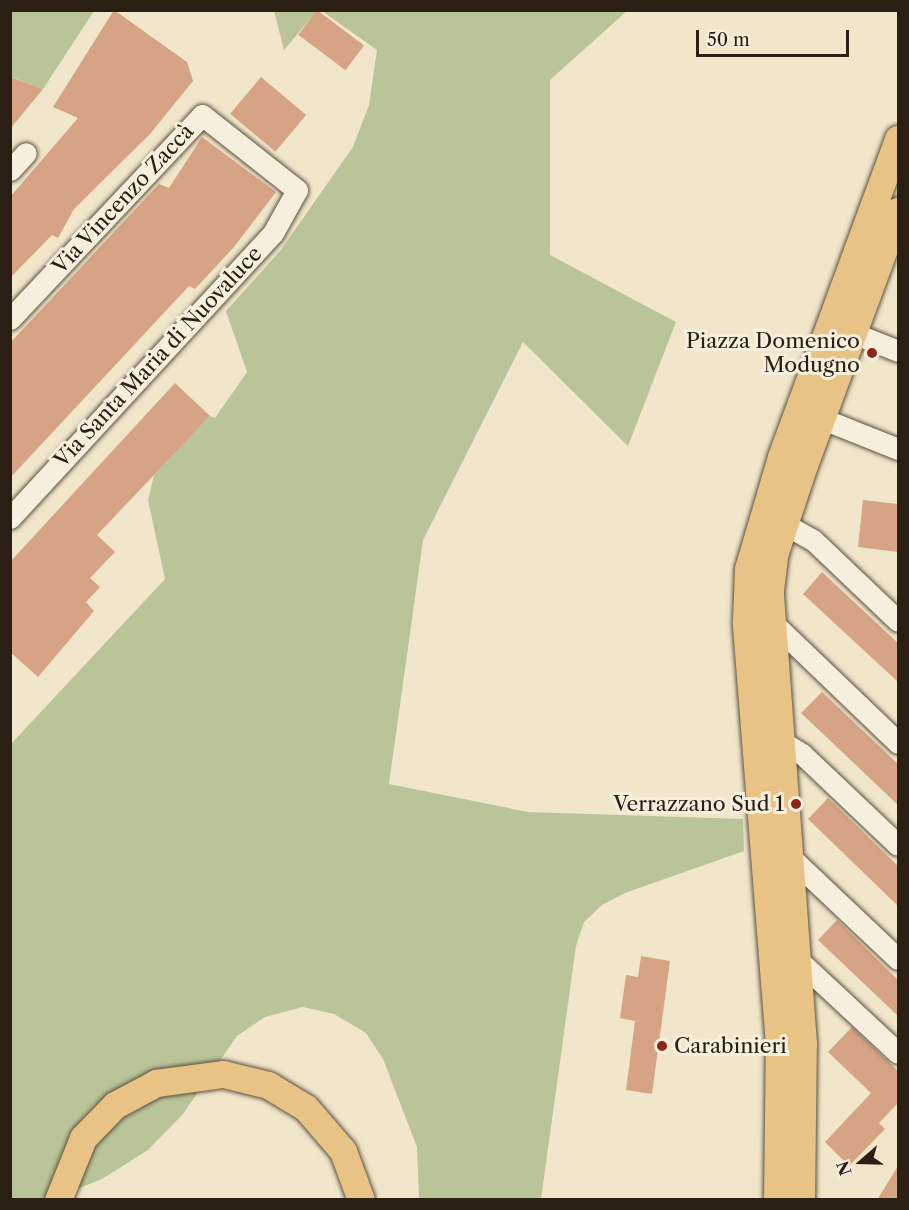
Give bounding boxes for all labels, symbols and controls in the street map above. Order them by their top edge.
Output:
scale bar [699,18,852,56]
text: 50 m [707,29,750,51]
street label: Via Vincenzo Zaccà [47,119,199,279]
street label: Via Santa Maria di Nuovaluce [49,241,267,473]
place label: Piazza Domenico Modugno [686,328,860,378]
marker: Piazza Domenico Modugno [865,346,879,360]
place label: Verrazzano Sud 1 [613,791,784,817]
marker: Verrazzano Sud 1 [789,797,803,811]
place label: Carabinieri [674,1033,787,1059]
marker: Carabinieri [655,1039,669,1053]
north arrow [831,1132,891,1192]
text: N [832,1158,856,1178]

